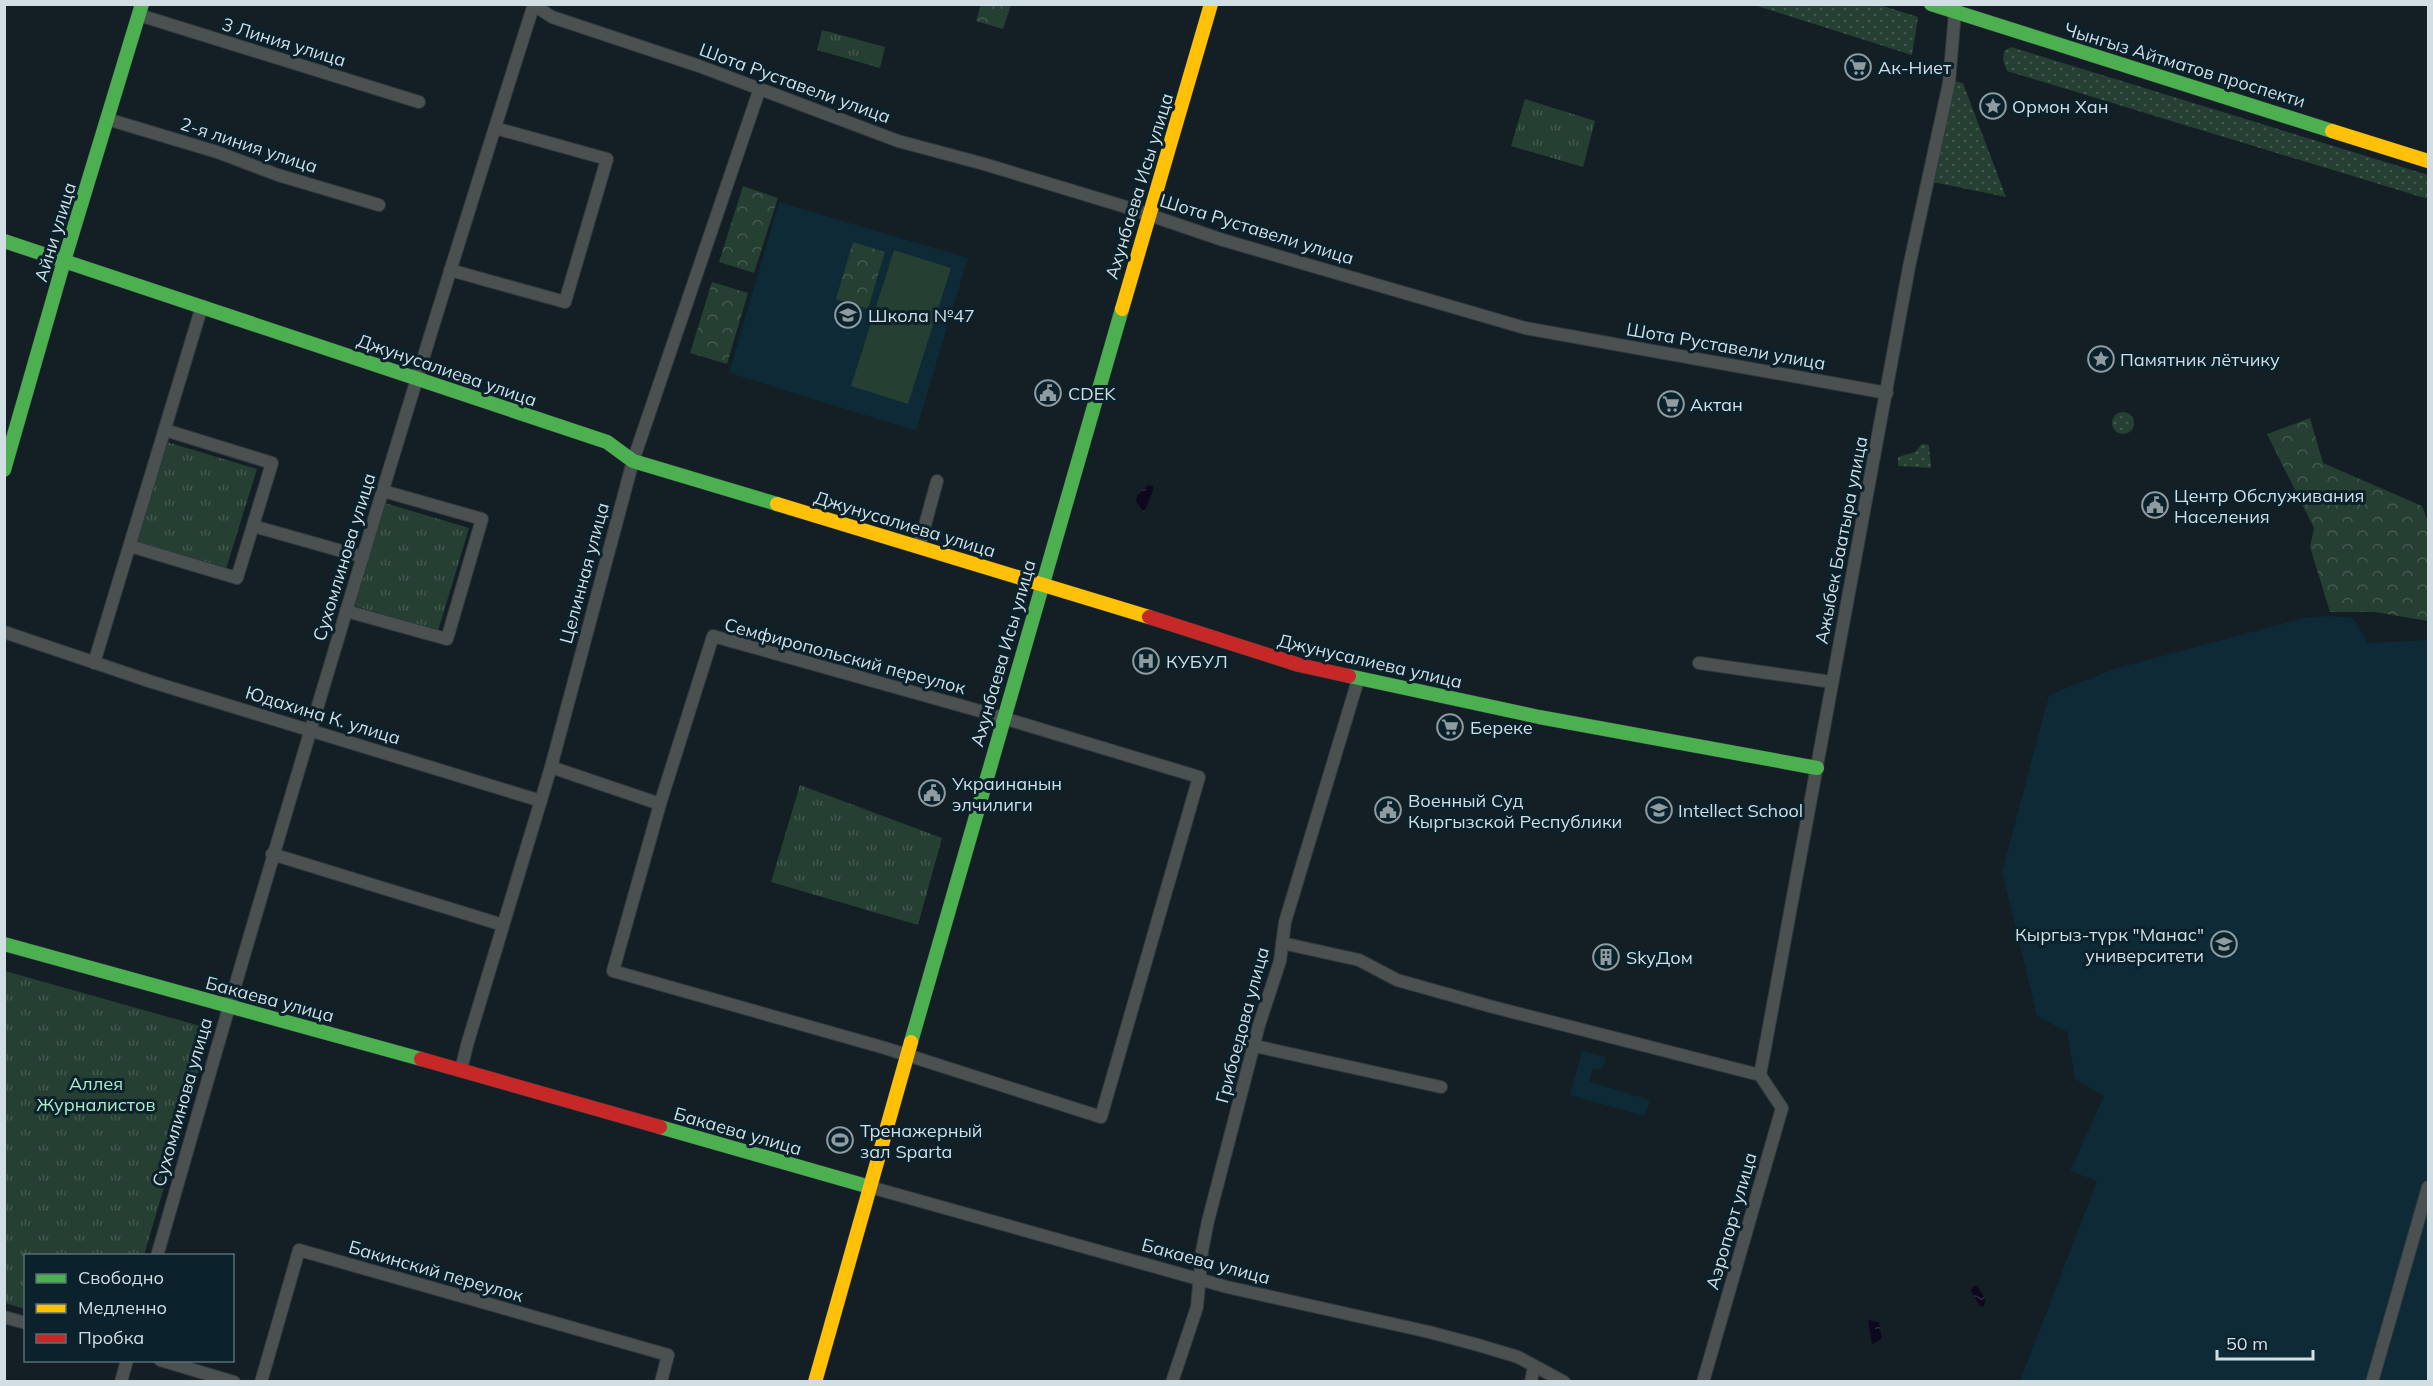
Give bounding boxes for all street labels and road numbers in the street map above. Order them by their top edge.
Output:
street label: 3 Линия улица [219,12,349,72]
street label: Чынгыз Айтматов проспекти [2062,17,2308,113]
street label: Шота Руставели улица [696,38,894,128]
street label: Ахунбаева Исы улица [1100,90,1178,282]
street label: 2-я линия улица [178,112,320,178]
street label: Айни улица [29,180,81,284]
street label: Шота Руставели улица [1157,188,1357,270]
street label: Шота Руставели улица [1625,317,1827,375]
street label: Джунусалиева улица [354,328,540,412]
street label: Ажыбек Баатыра улица [1810,434,1872,646]
street label: Сухомлинова улица [307,470,381,644]
street label: Джунусалиева улица [811,485,999,563]
street label: Целинная улица [554,500,614,646]
street label: Ахунбаева Исы улица [965,557,1041,749]
street label: Семфиропольский переулок [722,613,968,699]
street label: Джунусалиева улица [1276,629,1464,693]
street label: Юдахина К. улица [243,681,403,749]
street label: Грибоедова улица [1210,944,1274,1106]
street label: Бакаева улица [203,971,337,1027]
street label: Сухомлинова улица [147,1015,217,1189]
street label: Бакаева улица [671,1102,805,1160]
street label: Аэропорт улица [1700,1150,1762,1292]
street label: Бакаева улица [1139,1233,1273,1289]
street label: Бакинский переулок [346,1235,526,1307]

